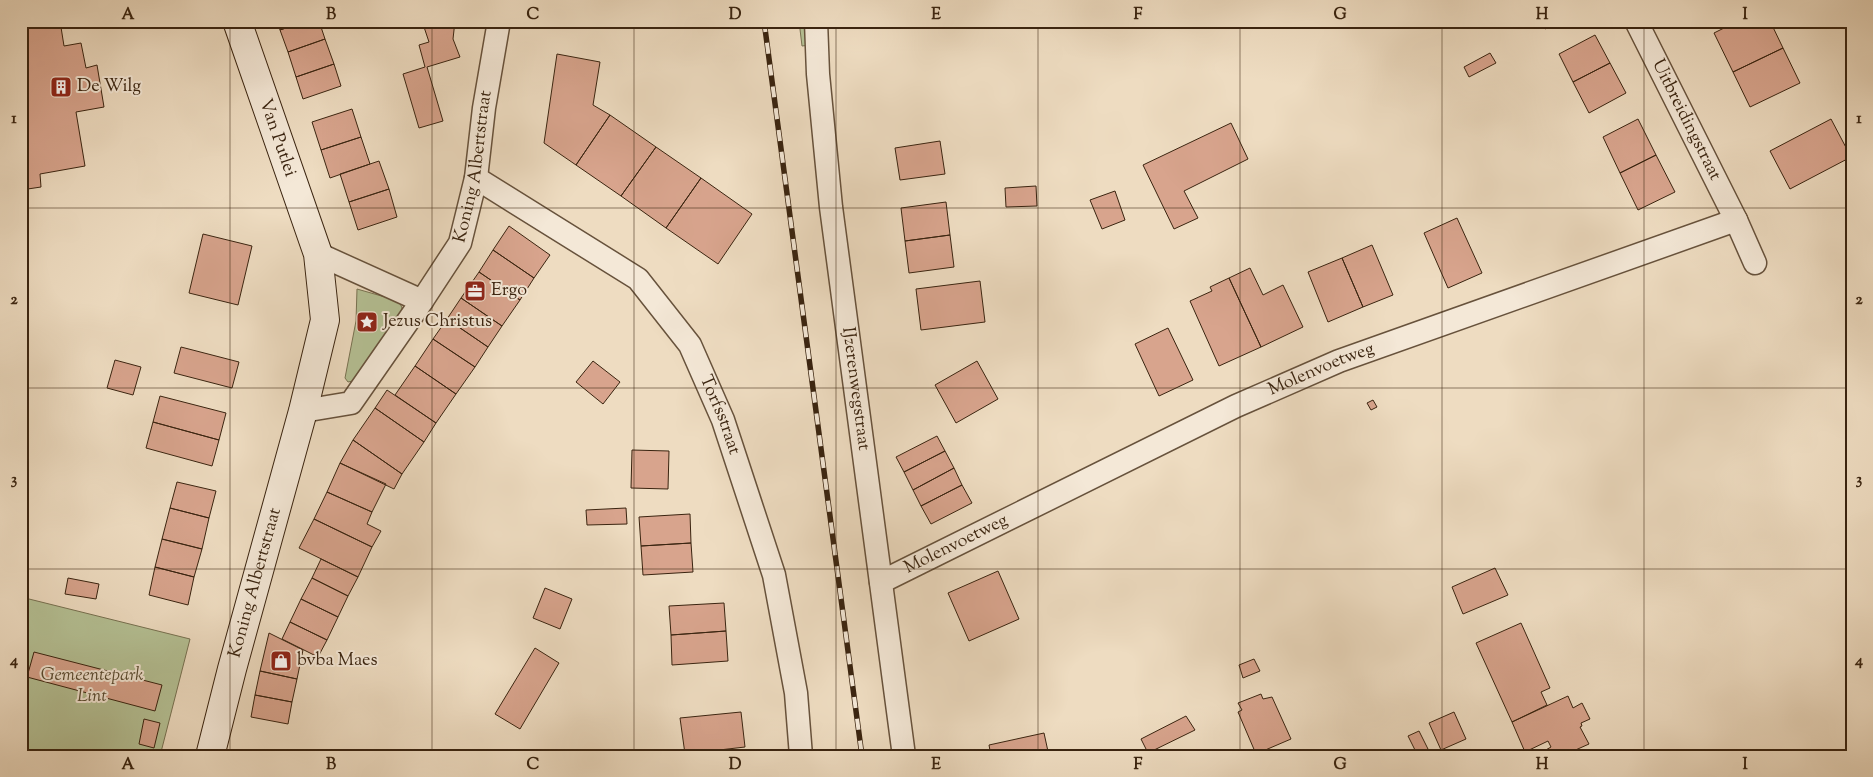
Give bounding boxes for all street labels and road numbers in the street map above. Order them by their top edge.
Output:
street label: Uitbreidingstraat [1644,55,1727,185]
street label: Koning Albertstraat [447,88,500,246]
street label: Van Putlei [252,95,302,181]
street label: IJzerenwegstraat [834,325,876,452]
street label: Molenvoetweg [1264,336,1378,403]
street label: Torfsstraat [692,371,747,458]
street label: Koning Albertstraat [223,505,289,661]
street label: Molenvoetweg [900,508,1013,581]

